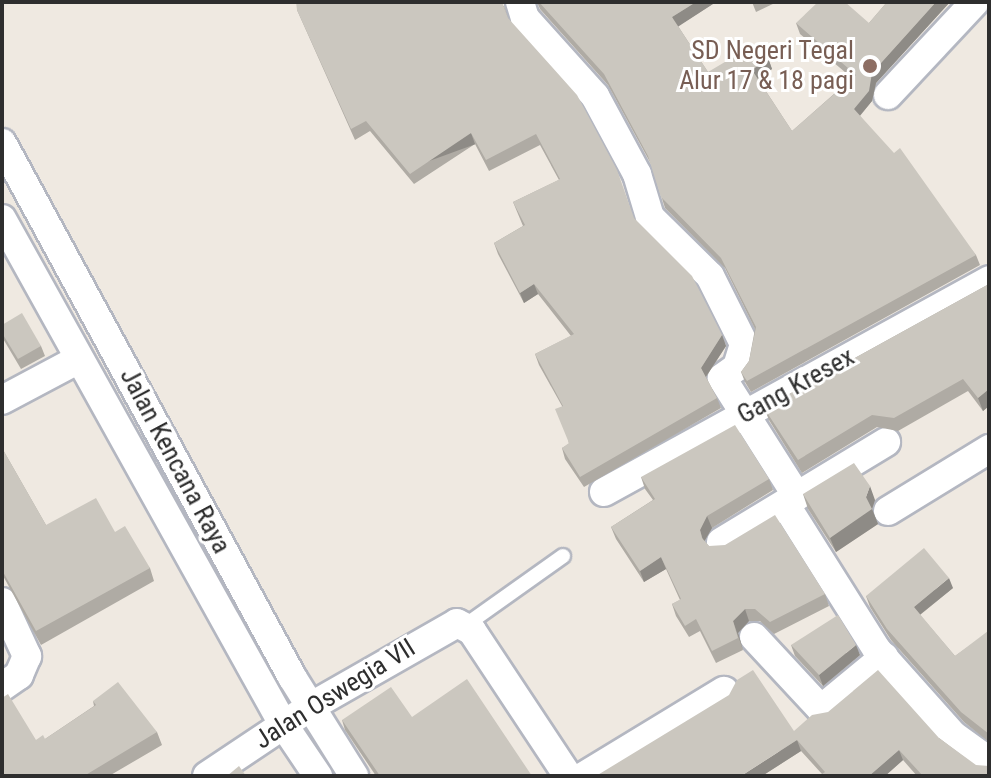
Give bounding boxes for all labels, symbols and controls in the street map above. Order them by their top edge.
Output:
place label: SD Negeri Tegal Alur 17 & 18 pagi [679,35,854,96]
marker: SD Negeri Tegal Alur 17 & 18 pagi [861,57,879,75]
street label: Gang Kresex [732,341,860,431]
street label: Jalan Kencana Raya [113,363,237,559]
street label: Jalan Oswegia VII [249,632,421,756]

